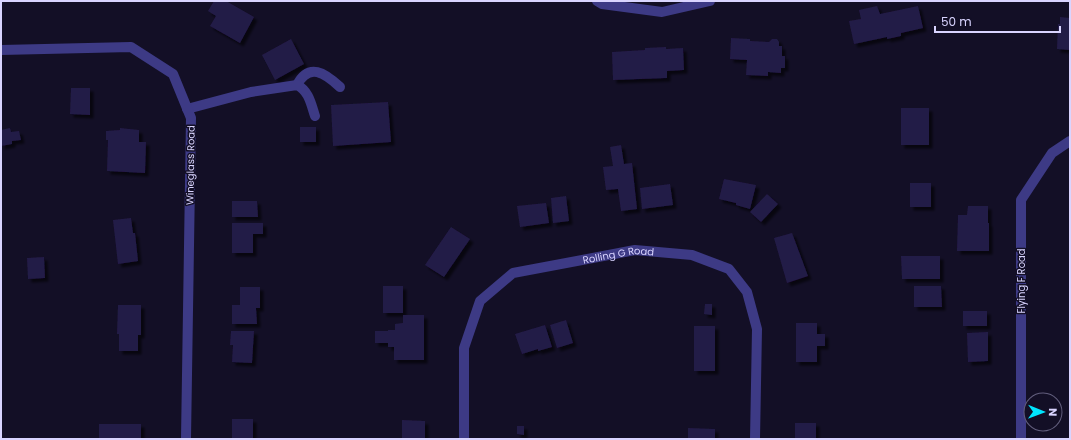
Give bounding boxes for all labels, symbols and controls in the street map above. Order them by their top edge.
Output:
scale bar [935,8,1060,34]
text: 50 m [941,13,972,30]
street label: Wineglass Road [182,125,199,205]
street label: Rolling G Road [581,243,655,268]
street label: Flying F Road [1014,248,1029,314]
north arrow [1023,392,1063,432]
text: N [1045,408,1061,416]

